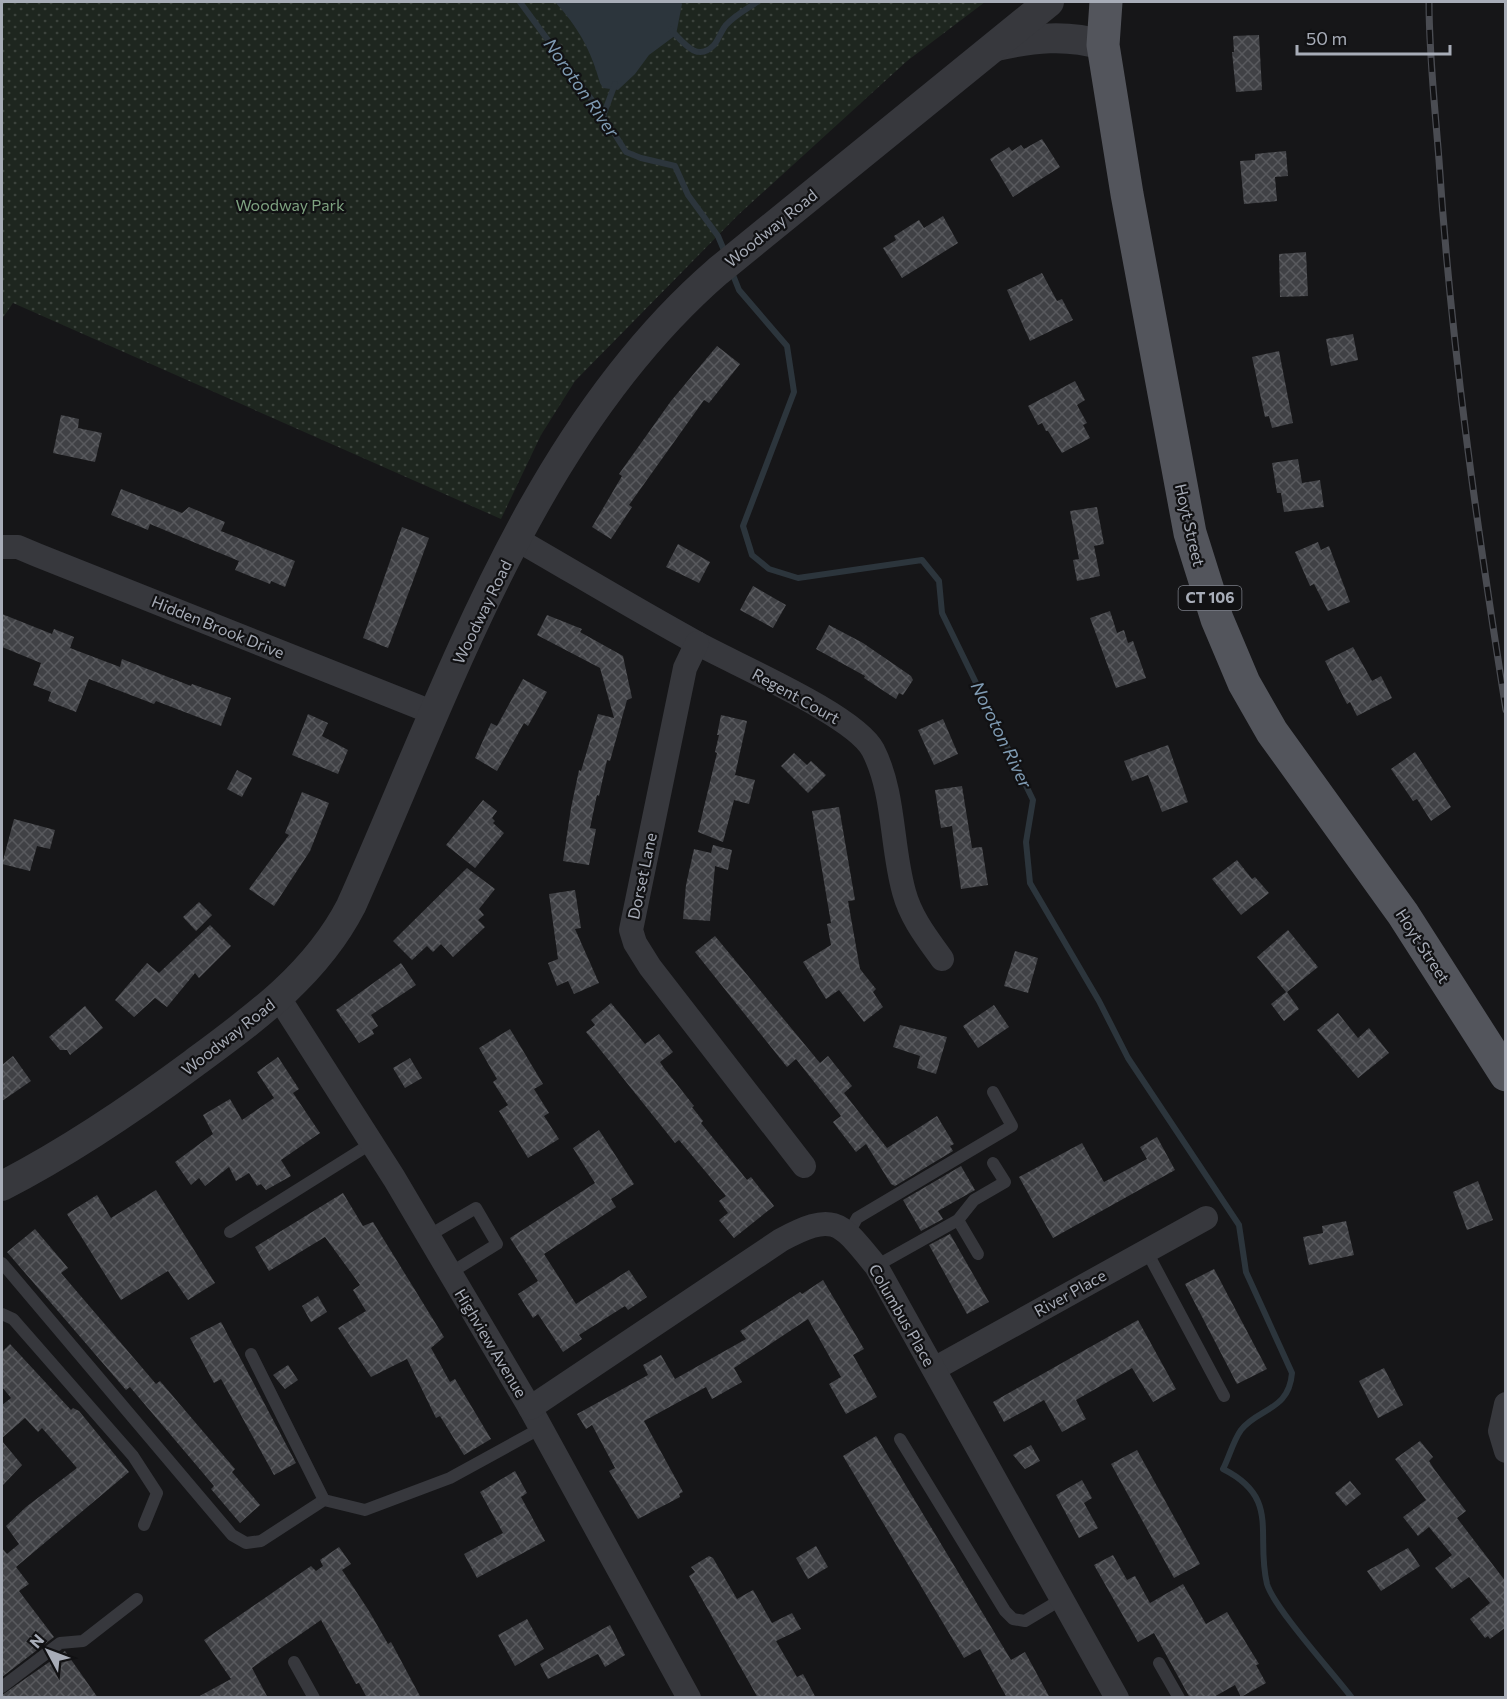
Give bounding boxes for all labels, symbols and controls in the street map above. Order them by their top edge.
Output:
scale bar [1297,18,1450,56]
text: 50 m [1306,27,1347,49]
water label: Noroton River [540,34,625,142]
street label: Woodway Road [721,185,821,271]
park label: Woodway Park [235,195,345,214]
street label: Hoyt Street [1172,482,1209,569]
street label: Woodway Road [448,557,515,667]
road number: CT 106 [1178,586,1242,610]
street label: Hidden Brook Drive [149,591,287,662]
street label: Regent Court [749,664,844,728]
water label: Noroton River [967,678,1038,792]
street label: Dorset Lane [623,831,660,921]
street label: Hoyt Street [1392,905,1455,987]
street label: Woodway Road [177,994,278,1079]
street label: Columbus Place [865,1260,939,1369]
street label: River Place [1030,1265,1109,1320]
street label: Highview Avenue [451,1285,531,1401]
north arrow [18,1621,78,1681]
text: N [25,1630,47,1652]

